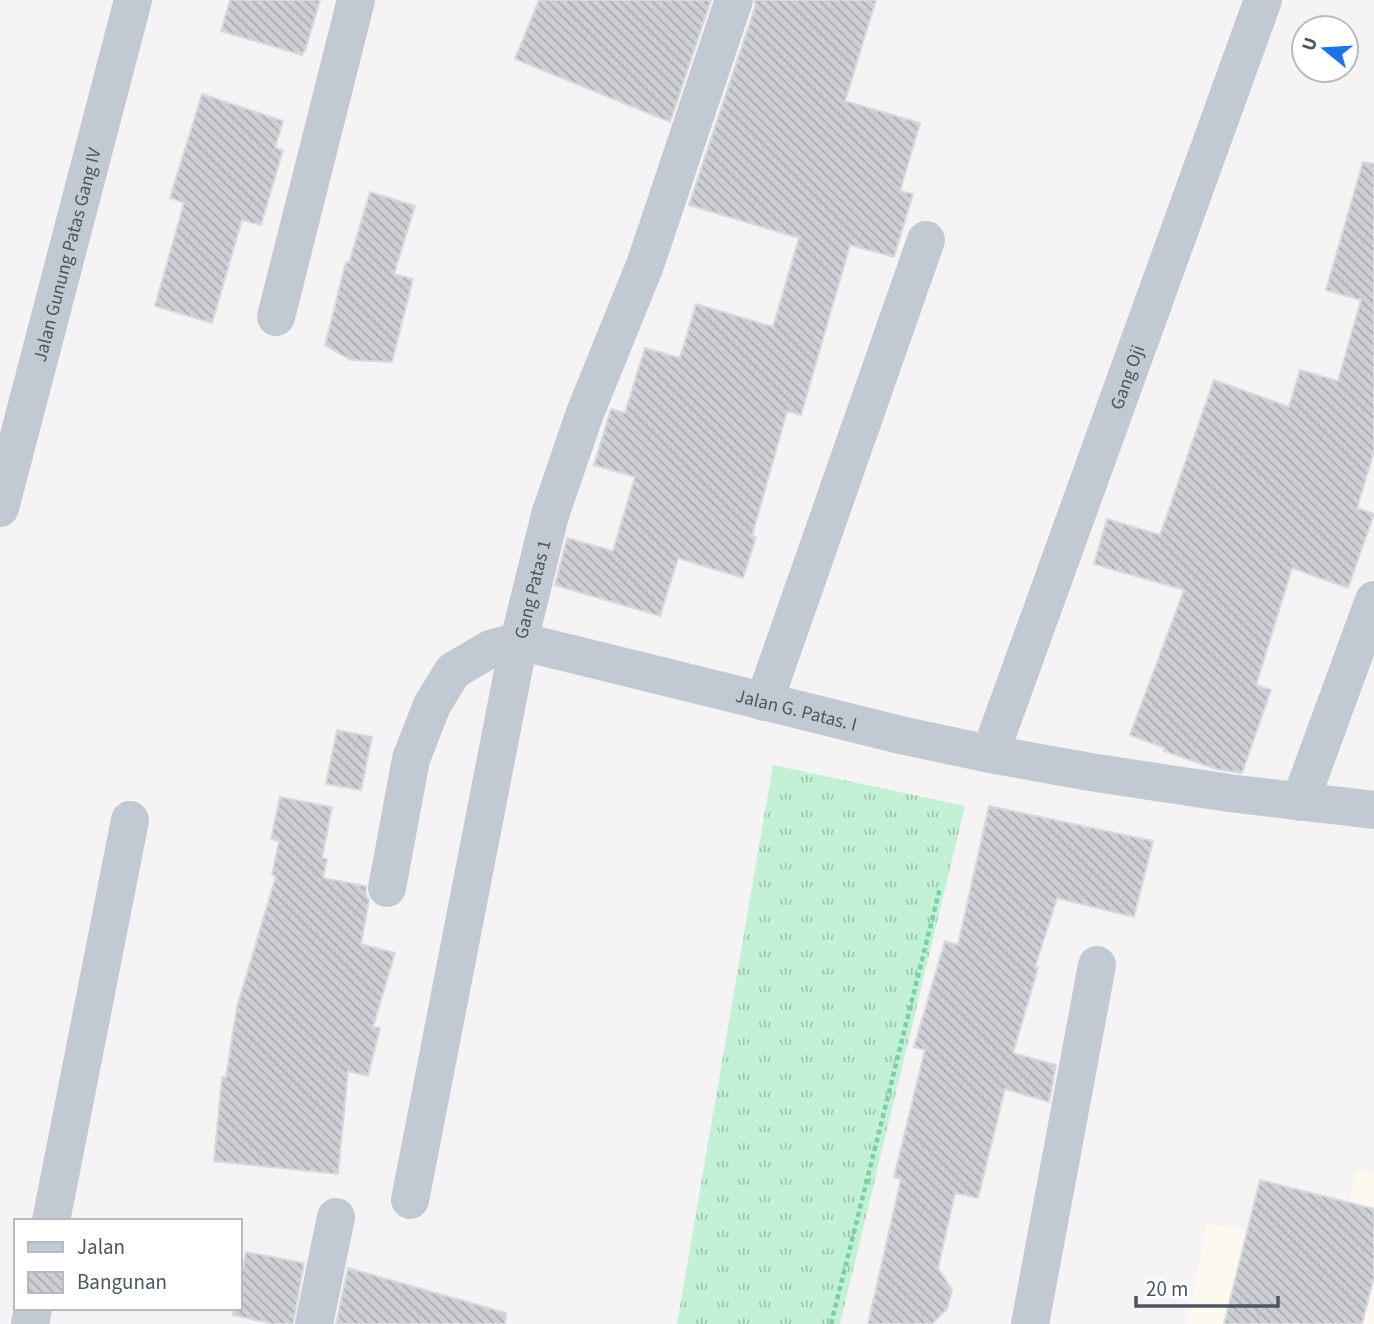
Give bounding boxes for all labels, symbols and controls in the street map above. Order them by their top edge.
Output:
north arrow [1290,14,1360,84]
text: U [1295,34,1325,54]
street label: Jalan Gunung Patas Gang IV [27,145,109,365]
street label: Gang Oji [1104,341,1152,414]
street label: Gang Patas 1 [508,537,558,642]
street label: Jalan G. Patas. I [733,683,860,739]
legend [14,1219,242,1310]
text: Jalan [77,1232,125,1262]
scale bar [1136,1264,1278,1308]
text: Bangunan [77,1267,167,1297]
text: 20 m [1146,1274,1188,1304]

